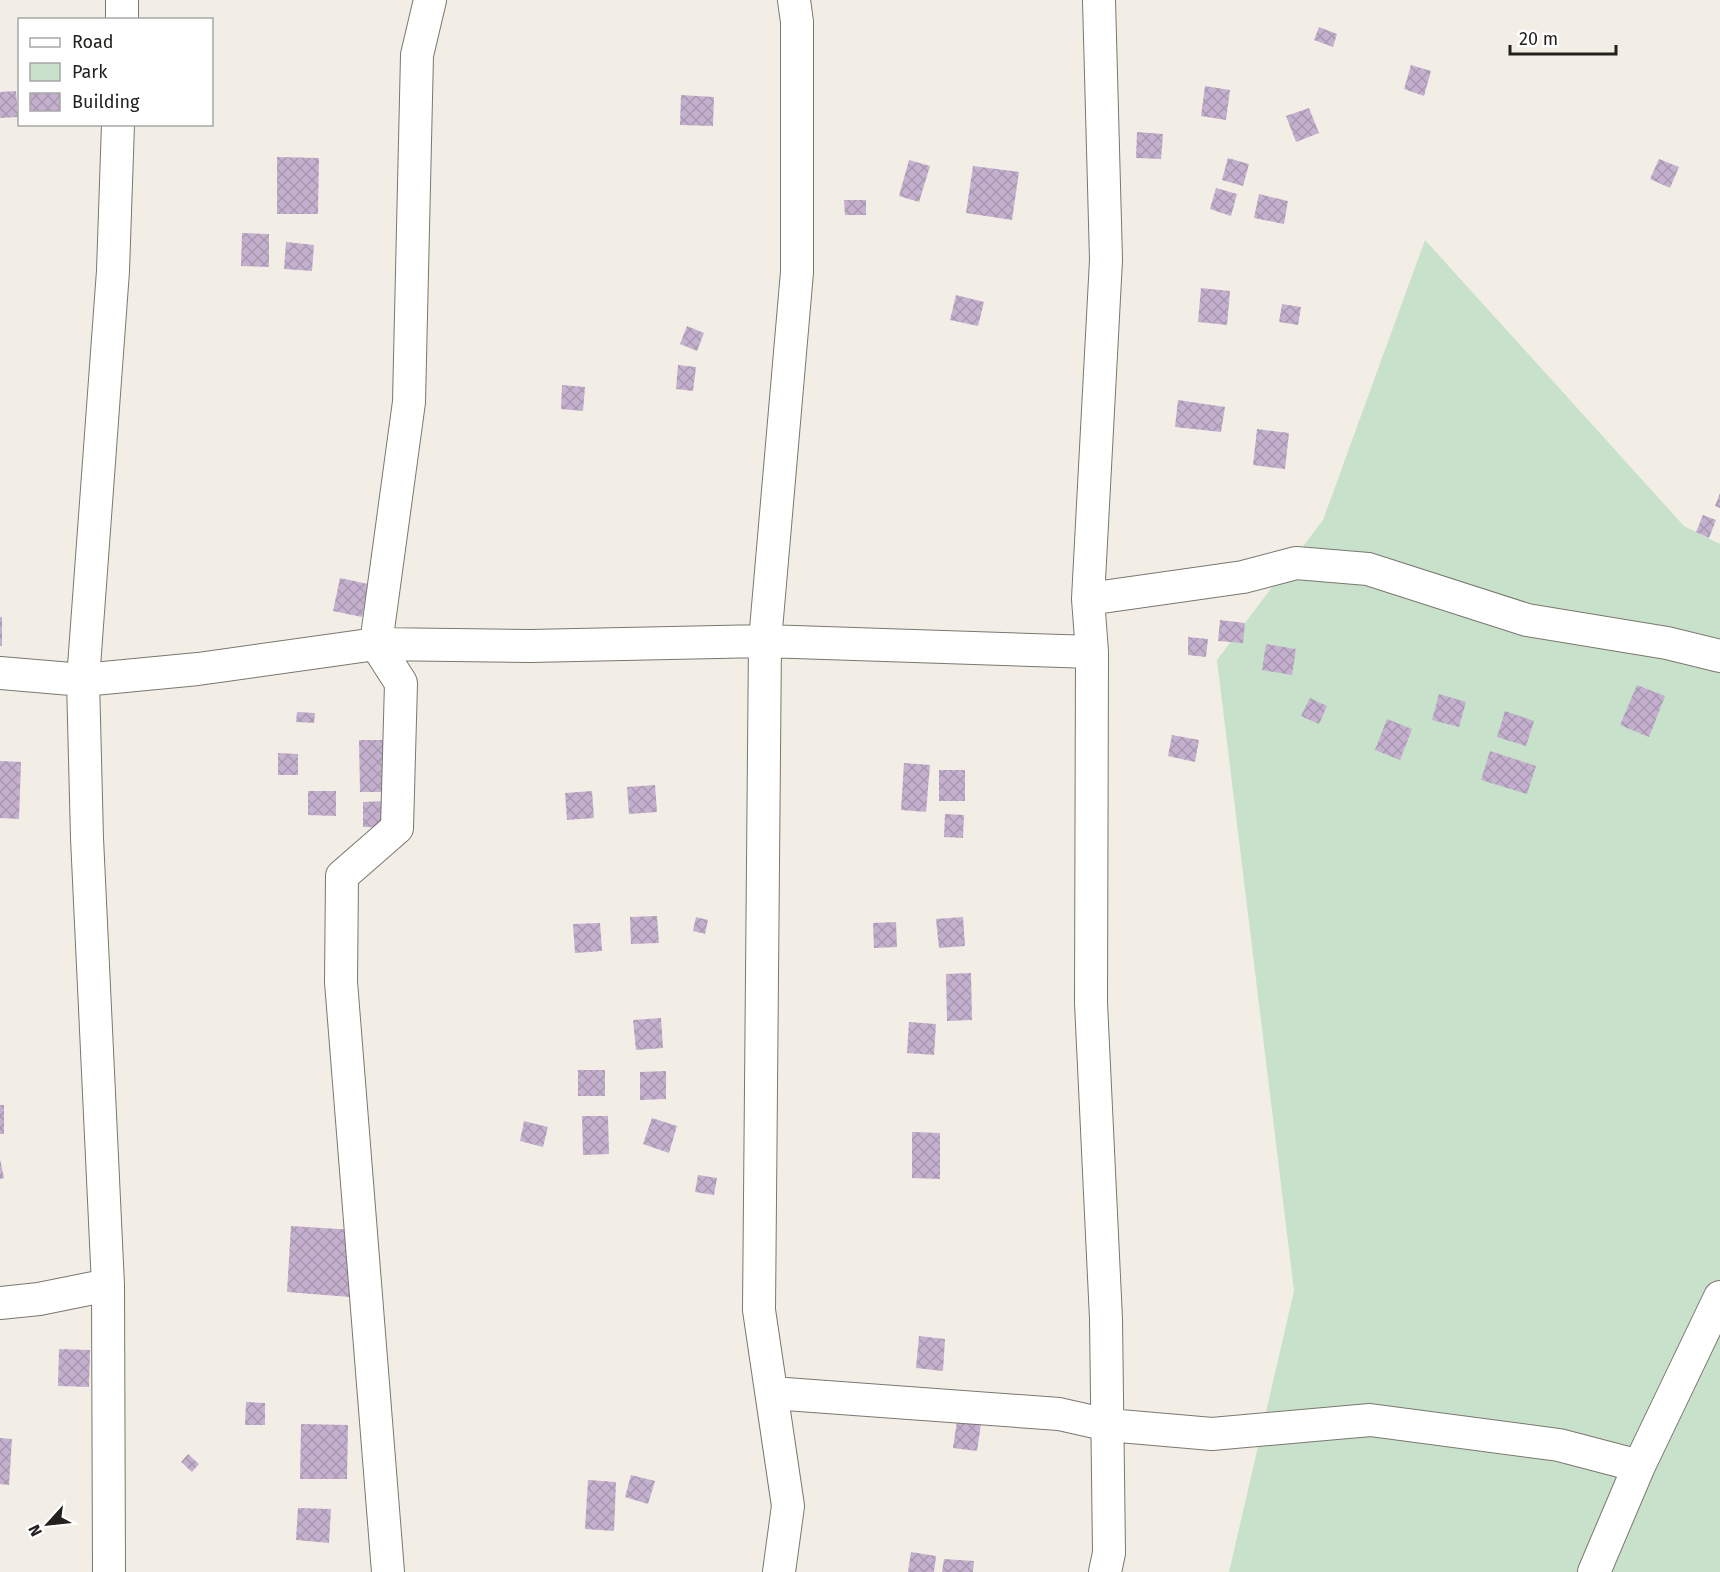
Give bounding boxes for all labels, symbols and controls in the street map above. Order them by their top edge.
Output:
legend [18,18,213,126]
scale bar [1510,18,1616,56]
text: 20 m [1519,28,1558,50]
text: Road [72,31,114,53]
text: Park [72,61,108,83]
text: Building [72,91,140,113]
north arrow [18,1494,78,1554]
text: N [24,1522,46,1540]

